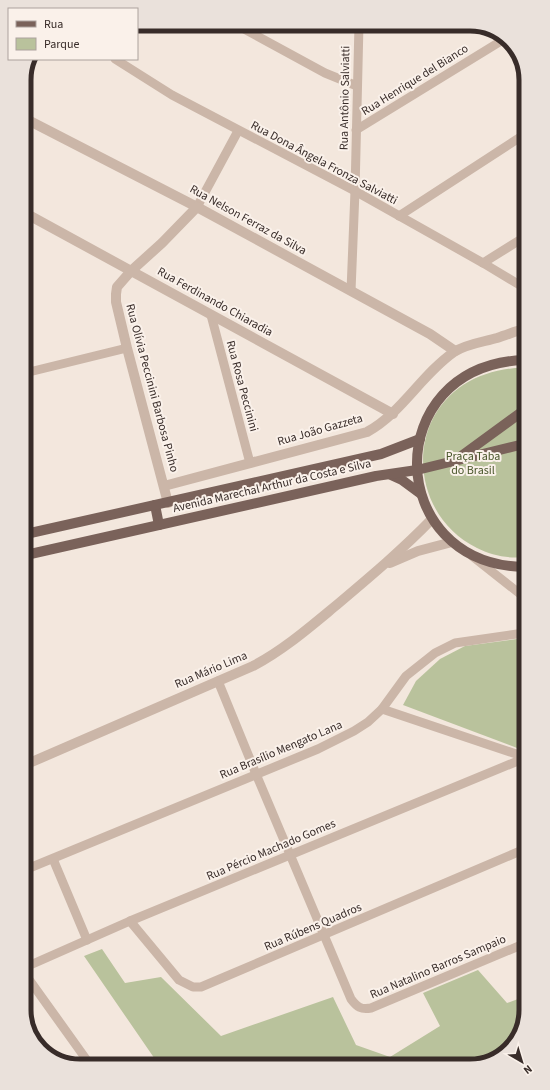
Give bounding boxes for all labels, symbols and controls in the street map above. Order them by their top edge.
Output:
legend [8,8,138,60]
text: Rua [44,16,63,33]
text: Parque [44,36,80,53]
street label: Rua Henrique del Bianco [358,40,472,120]
street label: Rua Antônio Salviatti [336,46,354,150]
street label: Rua Dona Ângela Fronza Salviatti [248,117,400,209]
street label: Rua Nelson Ferraz da Silva [186,181,310,259]
street label: Rua Ferdinando Chiaradia [154,263,276,341]
street label: Rua Olívia Peccinini Barbosa Pinho [121,302,183,474]
street label: Rua Rosa Peccinini [222,339,262,433]
street label: Rua João Gazzeta [275,410,365,450]
park label: Praça Taba do Brasil [446,448,500,479]
street label: Avenida Marechal Arthur da Costa e Silva [171,455,373,517]
street label: Rua Mário Lima [172,647,250,693]
street label: Rua Brasílio Mengato Lana [217,716,345,784]
street label: Rua Pércio Machado Gomes [204,815,338,885]
street label: Rua Rúbens Quadros [262,899,364,955]
street label: Rua Natalino Barros Sampaio [367,931,509,1003]
north arrow [502,1042,542,1082]
text: N [520,1061,535,1078]

